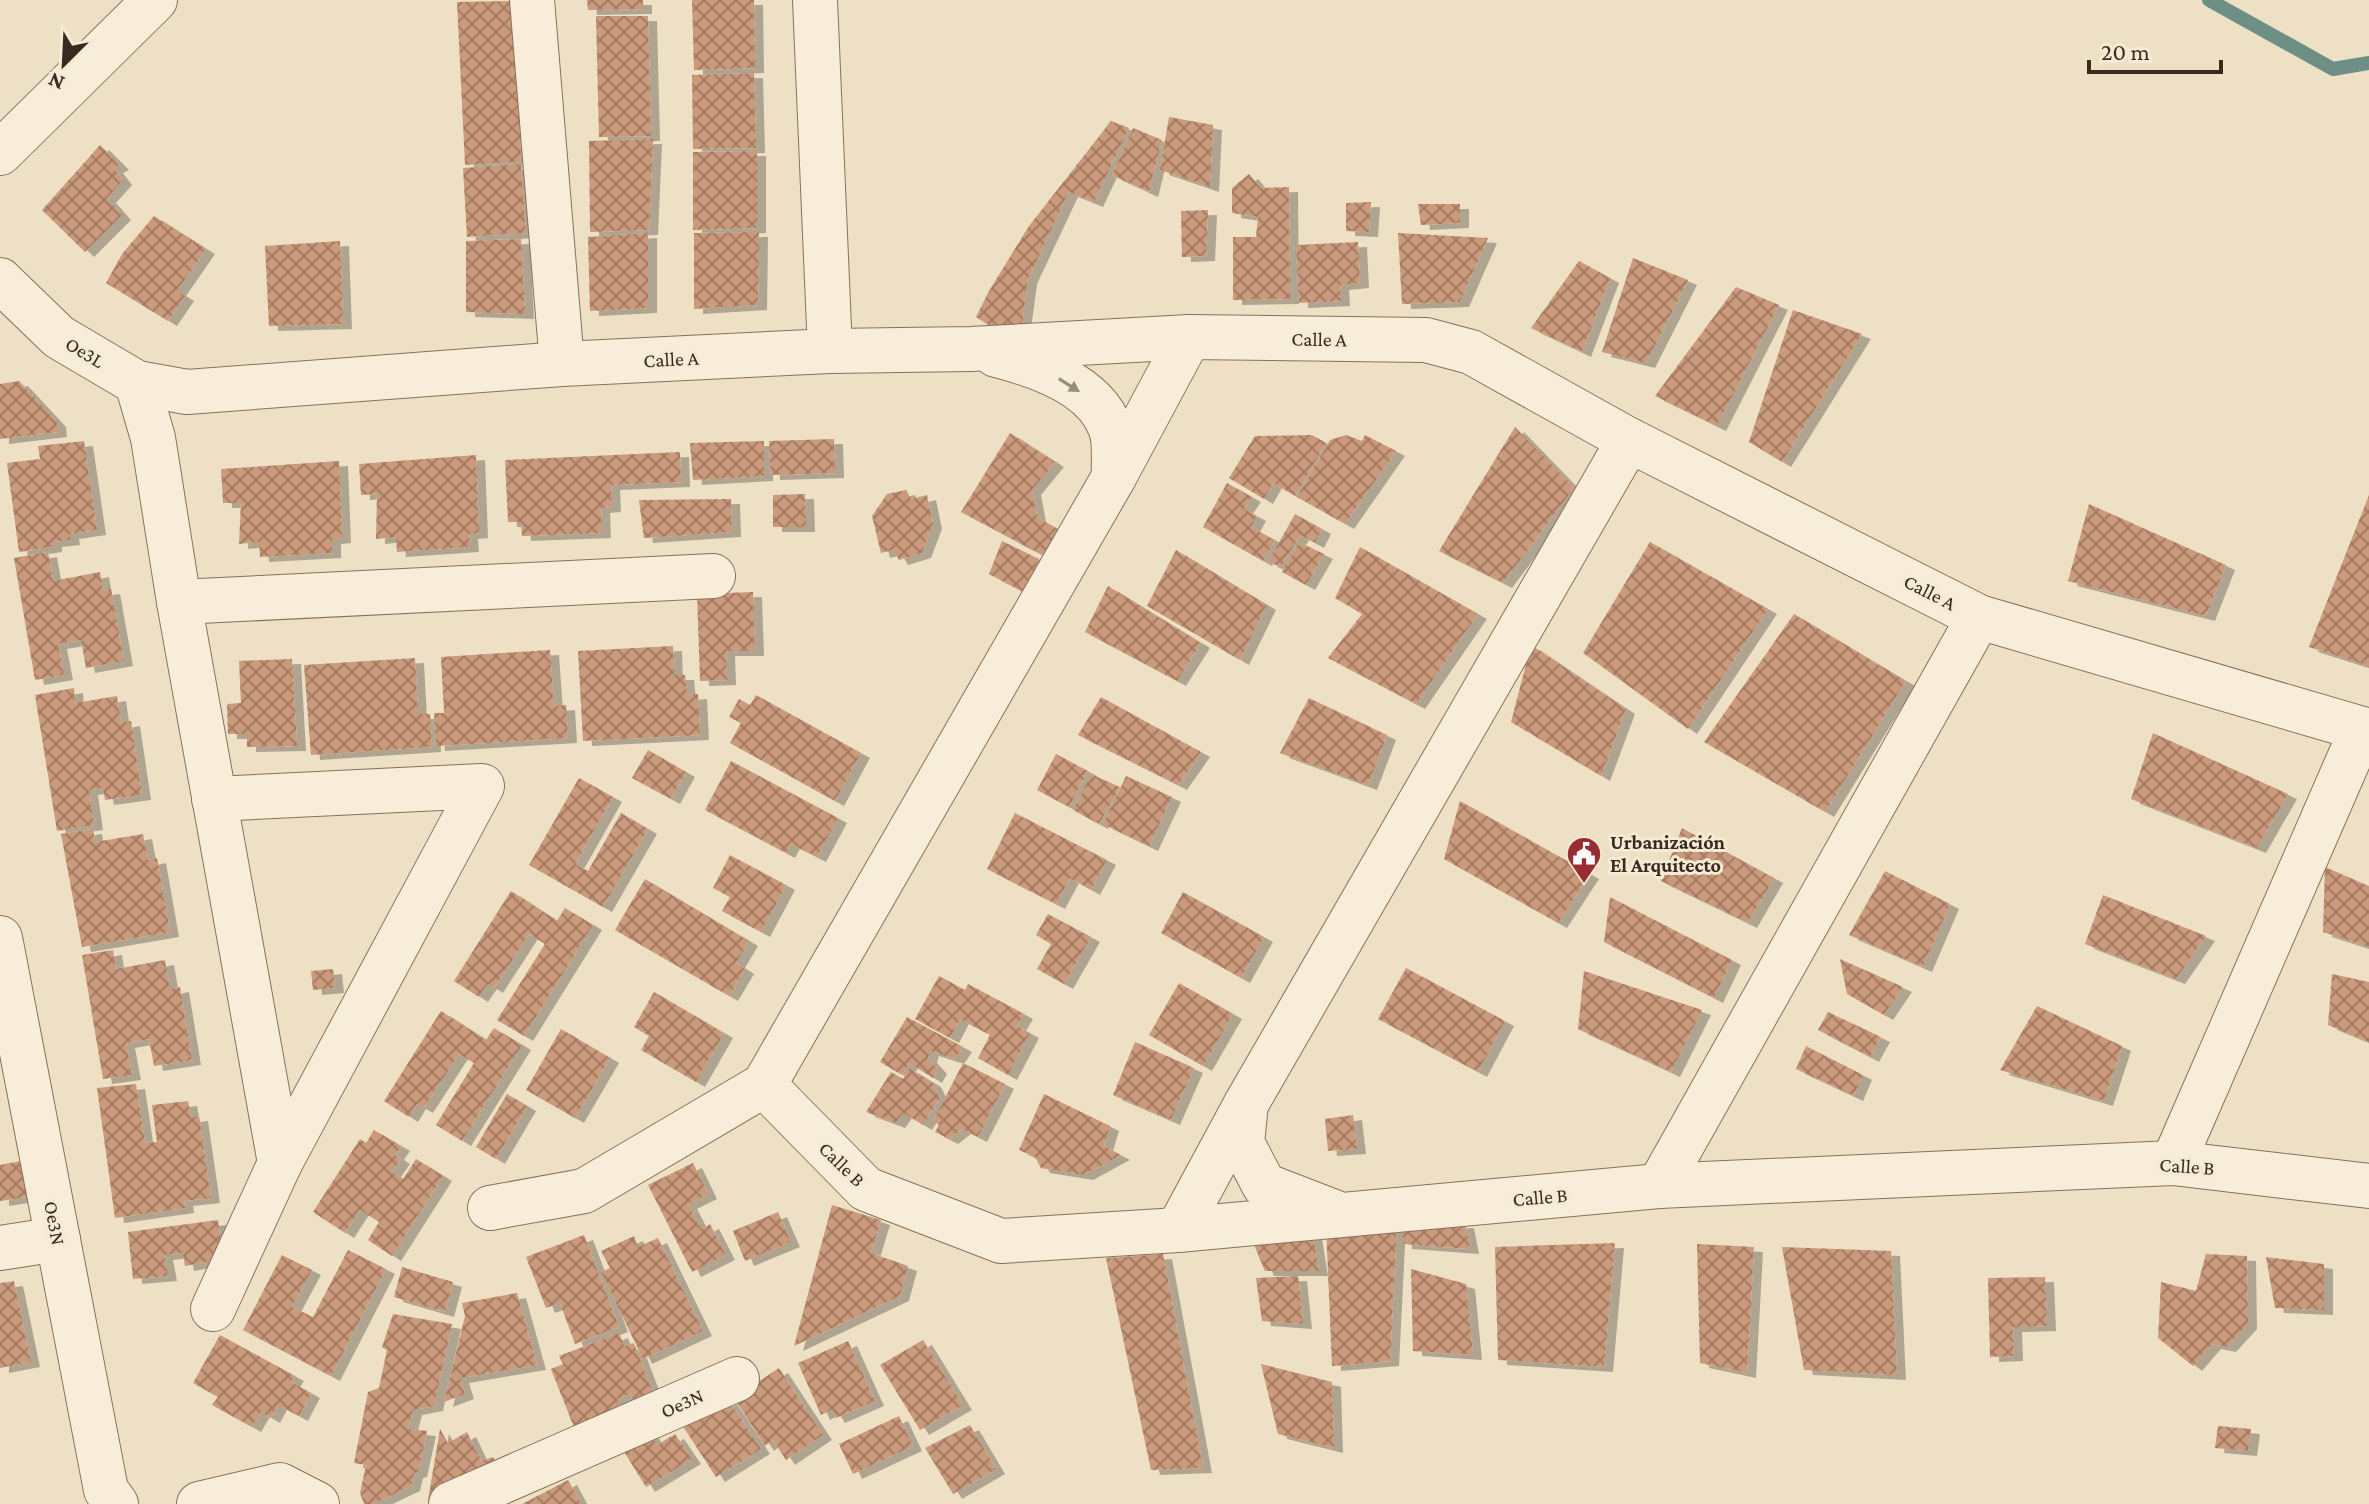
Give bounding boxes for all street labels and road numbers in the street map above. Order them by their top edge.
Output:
street label: Calle A [1291,328,1348,350]
street label: Oe3L [62,332,108,372]
street label: Calle A [643,347,700,371]
street label: Calle A [1900,570,1960,615]
street label: Calle B [815,1137,869,1191]
street label: Calle B [2159,1153,2215,1179]
street label: Calle B [1512,1184,1568,1210]
street label: Oe3N [40,1199,70,1247]
street label: Oe3N [657,1384,707,1422]

